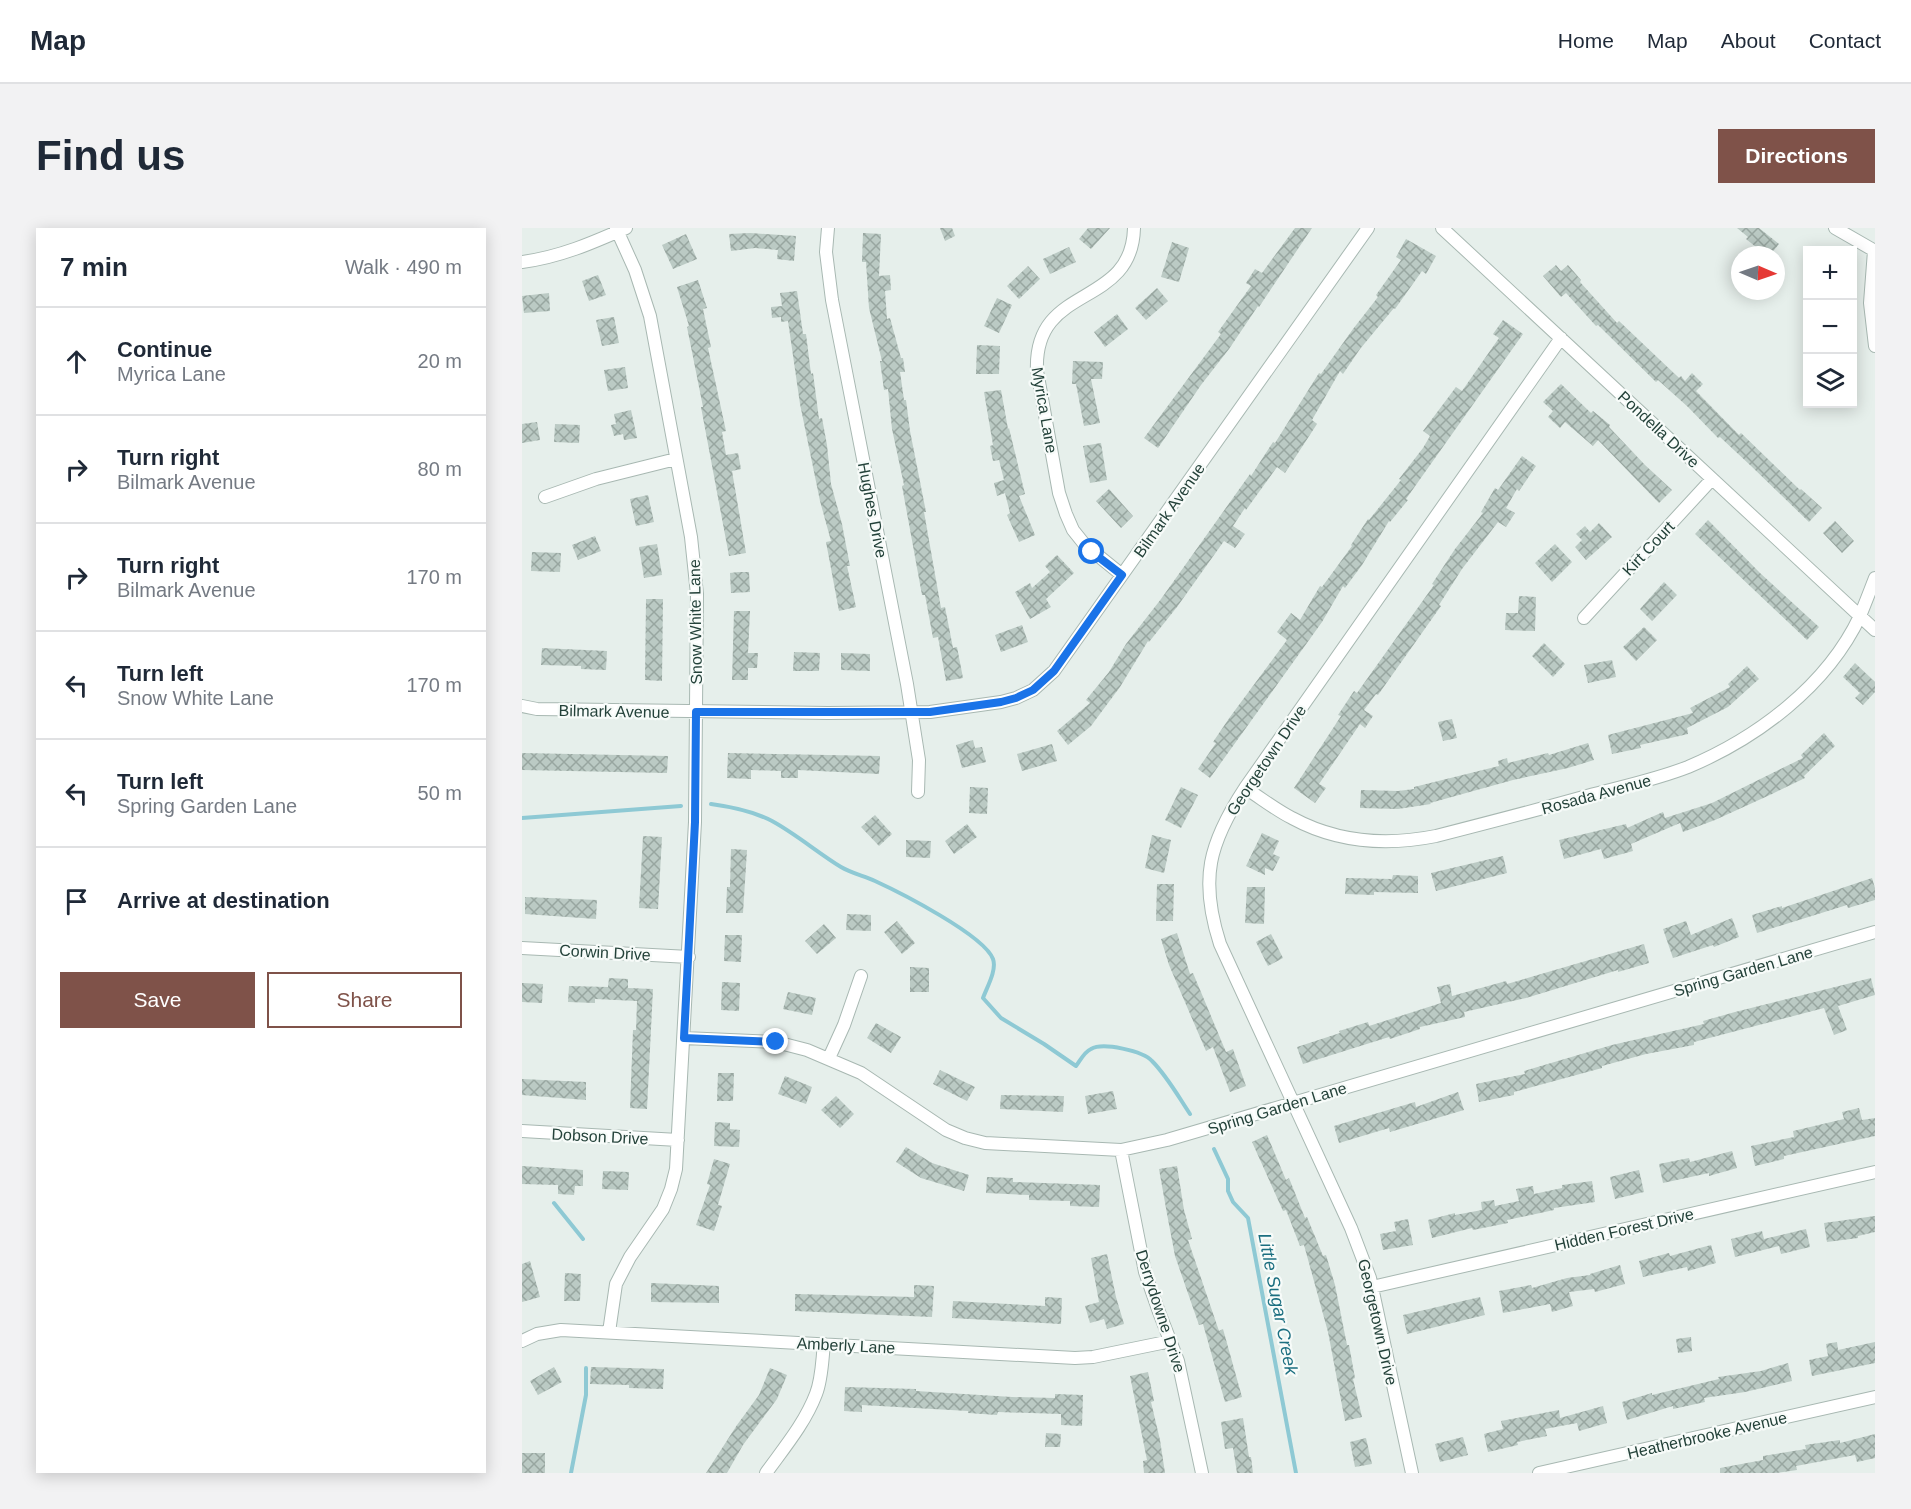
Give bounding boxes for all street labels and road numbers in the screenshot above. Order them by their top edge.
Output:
street label: Myrica Lane [1029,366,1060,455]
street label: Pondella Drive [1615,388,1703,471]
street label: Bilmark Avenue [1131,460,1208,561]
street label: Hughes Drive [855,461,890,559]
street label: Kirt Court [1619,517,1678,579]
street label: Snow White Lane [686,559,705,685]
street label: Bilmark Avenue [558,702,670,721]
street label: Georgetown Drive [1223,702,1310,818]
street label: Rosada Avenue [1540,772,1653,817]
street label: Corwin Drive [559,942,651,963]
street label: Spring Garden Lane [1672,943,1815,1000]
street label: Spring Garden Lane [1206,1079,1349,1138]
street label: Dobson Drive [551,1125,649,1148]
street label: Hidden Forest Drive [1553,1205,1695,1254]
street label: Derrydowne Drive [1133,1248,1188,1375]
street label: Georgetown Drive [1355,1257,1400,1387]
street label: Amberly Lane [796,1334,896,1357]
street label: Heatherbrooke Avenue [1626,1409,1789,1462]

